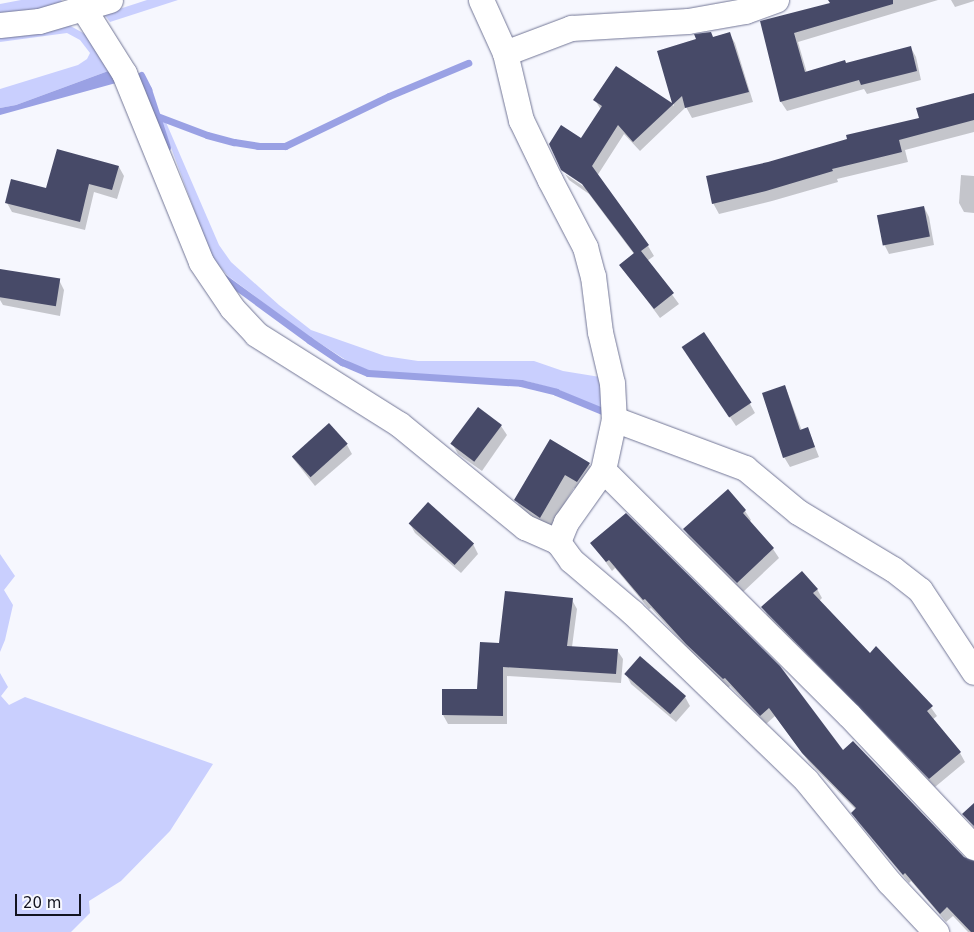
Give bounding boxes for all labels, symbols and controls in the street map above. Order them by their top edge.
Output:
scale bar [18,884,84,916]
text: 20 m [23,894,61,912]

